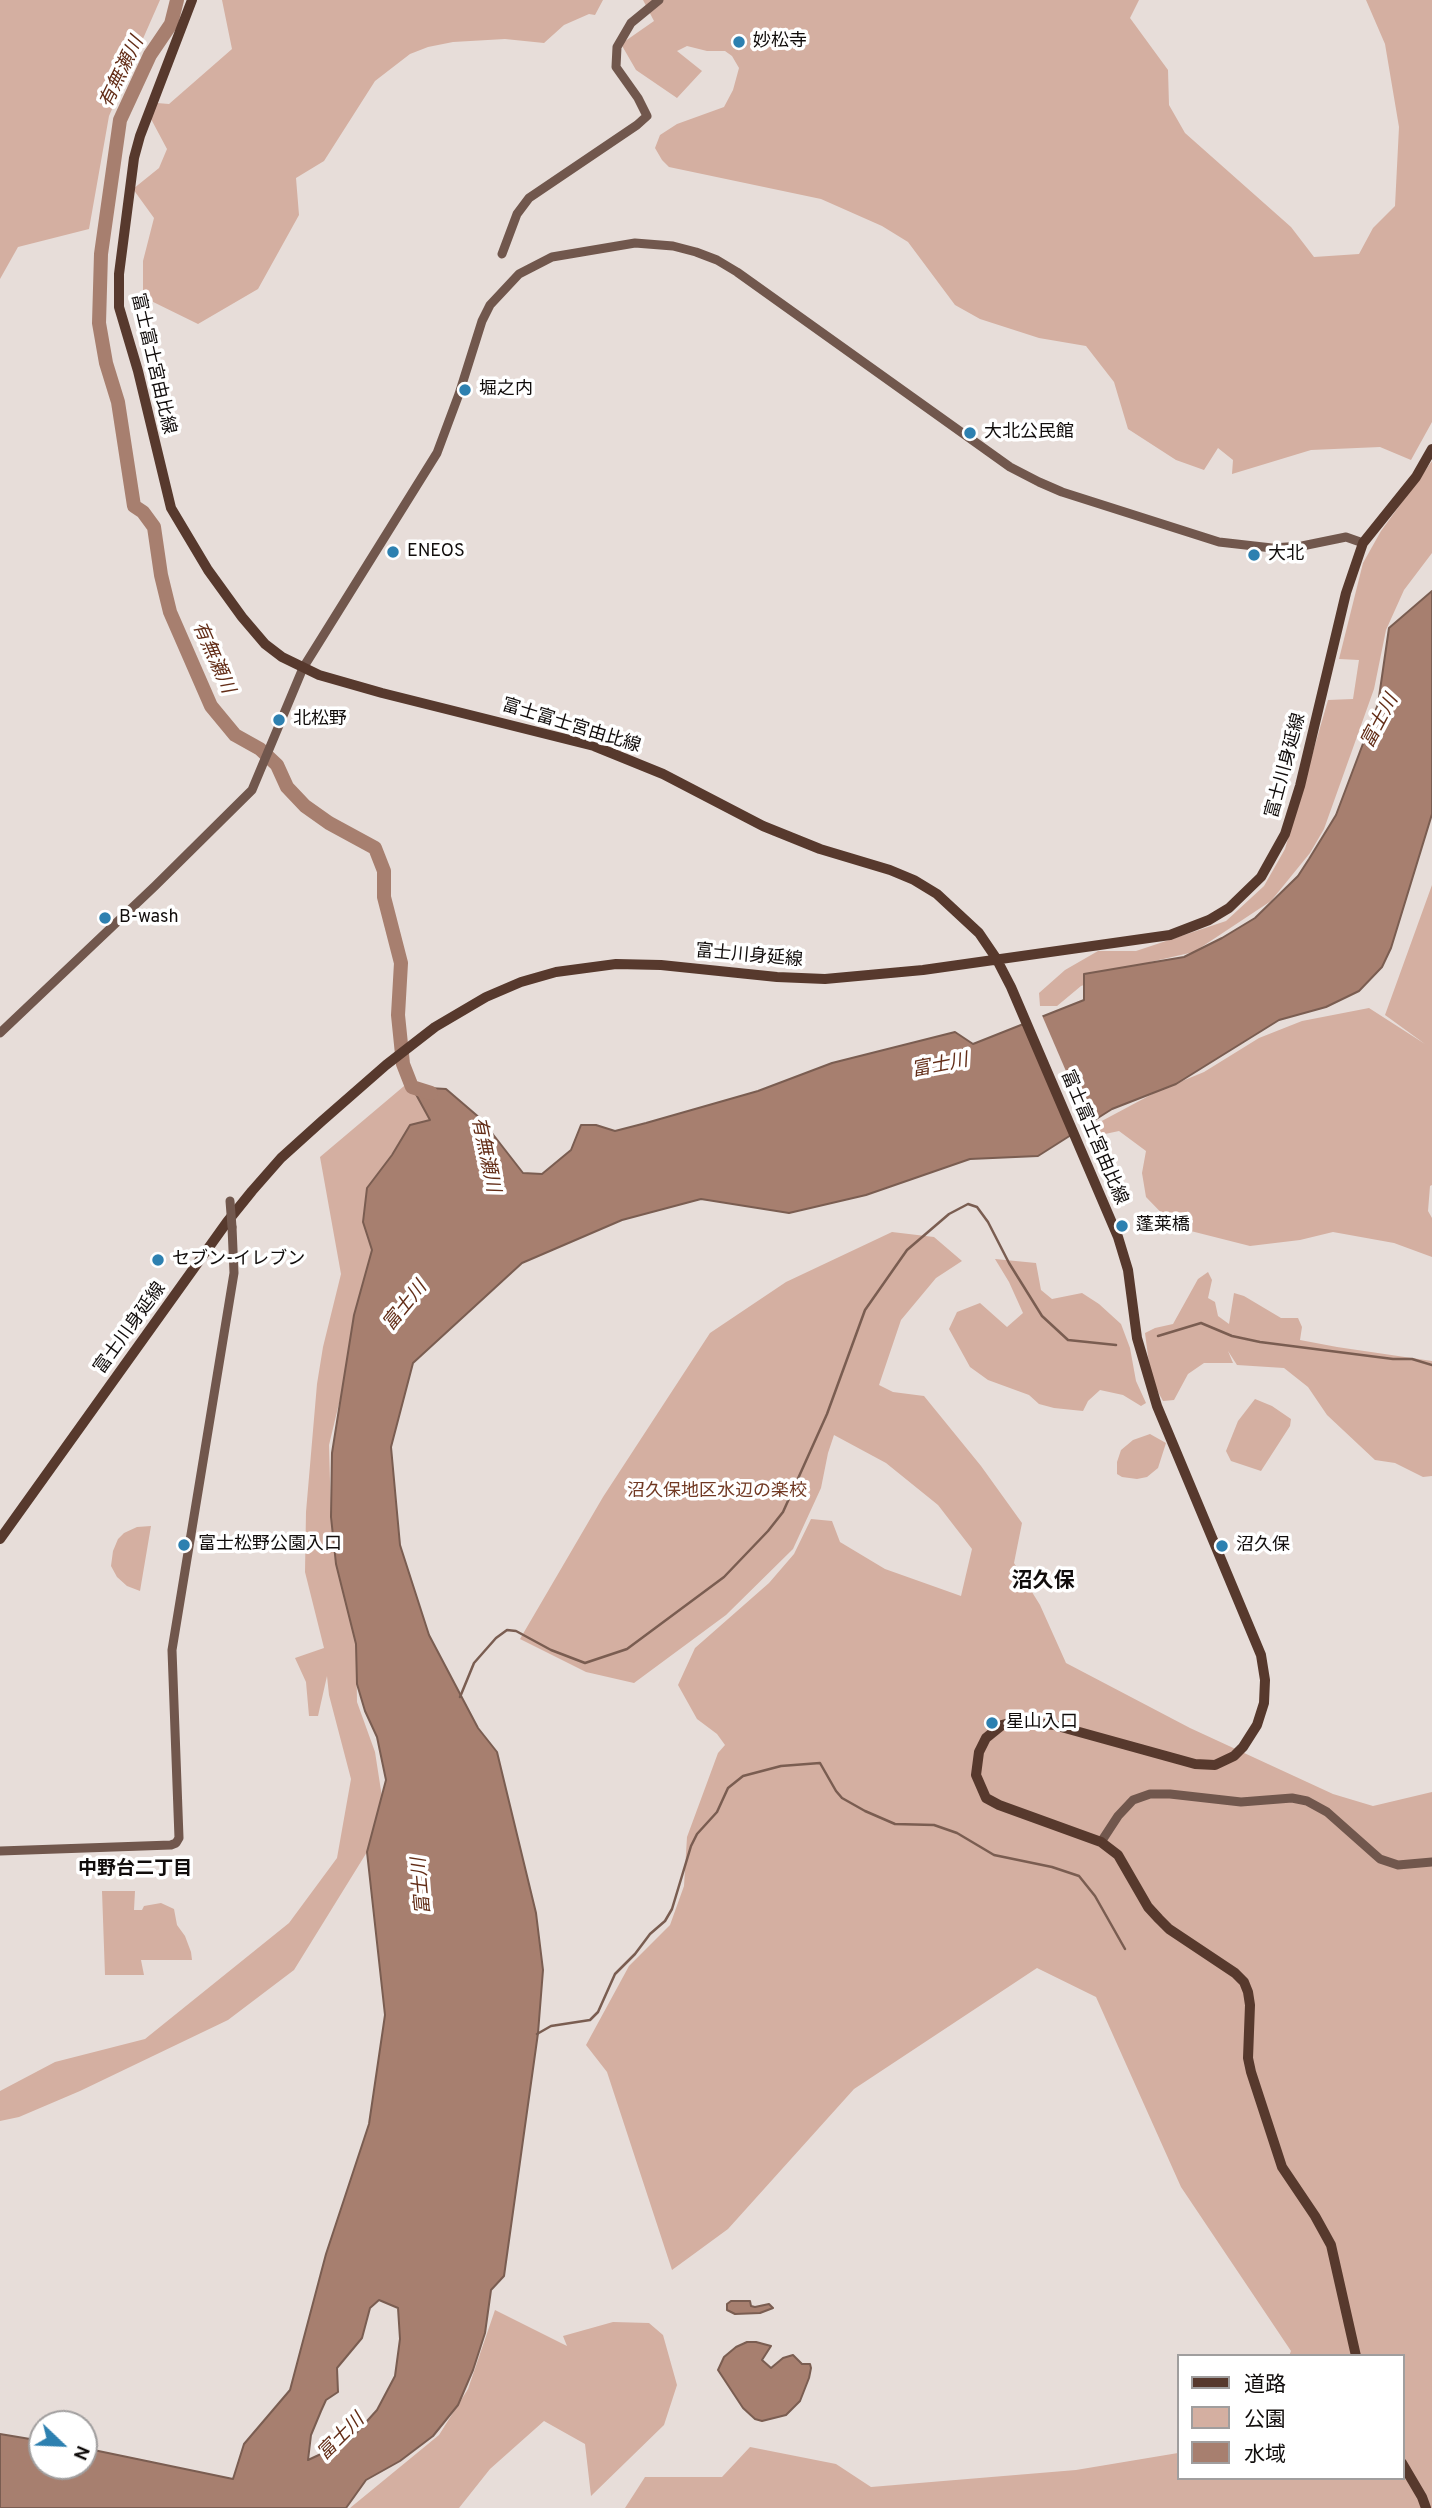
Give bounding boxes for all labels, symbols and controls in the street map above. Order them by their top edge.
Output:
place label: 妙松寺 [753,31,807,53]
water label: 有無瀬川 [96,34,150,112]
marker: 妙松寺 [731,34,747,50]
street label: 富士富士宮由比線 [125,291,179,437]
place label: 堀之内 [479,379,533,401]
marker: 堀之内 [457,382,473,398]
place label: 大北公民館 [984,422,1074,444]
marker: 大北公民館 [962,425,978,441]
place label: ENEOS [407,541,465,563]
marker: ENEOS [385,544,401,560]
place label: 大北 [1268,544,1304,566]
marker: 大北 [1246,547,1262,563]
water label: 有無瀬川 [186,619,238,697]
water label: 富士川 [1358,691,1404,753]
street label: 富士富士宮由比線 [499,696,643,758]
place label: 北松野 [293,709,347,731]
street label: 富士川身延線 [1263,711,1311,821]
marker: 北松野 [271,712,287,728]
place label: B-wash [119,907,179,929]
marker: B-wash [97,910,113,926]
street label: 富士川身延線 [694,942,804,972]
water label: 富士川 [910,1050,970,1084]
street label: 富士富士宮由比線 [1055,1068,1131,1208]
water label: 有無瀬川 [465,1115,503,1195]
place label: 蓬莱橋 [1136,1215,1190,1237]
marker: 蓬莱橋 [1114,1218,1130,1234]
place label: セブン-イレブン [172,1249,305,1271]
marker: セブン-イレブン [150,1252,166,1268]
water label: 富士川 [379,1278,433,1336]
street label: 富士川身延線 [91,1279,171,1379]
park label: 沼久保地区水辺の楽校 [627,1481,807,1503]
place label: 富士松野公園入口 [198,1534,342,1556]
place label: 沼久保 [1236,1535,1290,1557]
marker: 富士松野公園入口 [176,1537,192,1553]
marker: 沼久保 [1214,1538,1230,1554]
district label: 沼久保 [1012,1570,1074,1596]
place label: 星山入口 [1006,1712,1078,1734]
marker: 星山入口 [984,1715,1000,1731]
water label: 富士川 [409,1857,437,1915]
district label: 中野台二丁目 [78,1859,192,1881]
legend [1176,2354,1404,2480]
text: 道路 [1244,2372,1286,2399]
text: 公園 [1244,2407,1286,2434]
north arrow [28,2410,98,2480]
water label: 富士川 [314,2410,370,2466]
text: N [67,2441,94,2463]
text: 水域 [1244,2442,1286,2469]

